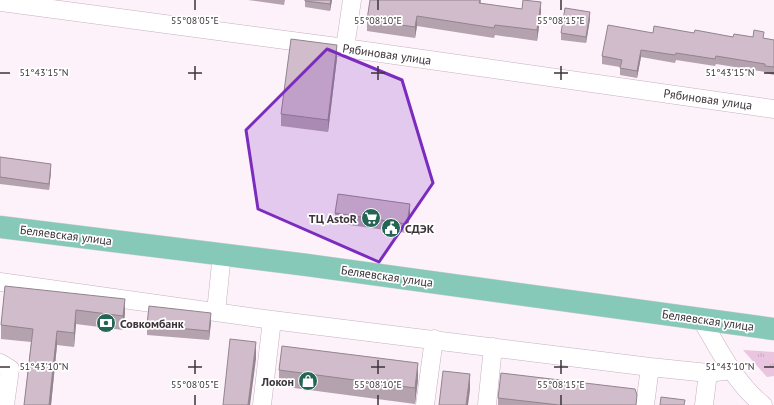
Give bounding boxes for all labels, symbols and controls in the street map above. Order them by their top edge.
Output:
text: 55°08'05"E [171,14,219,27]
text: 55°08'10"E [354,14,402,27]
text: 55°08'15"E [537,14,585,27]
street label: Рябиновая улица [342,40,432,68]
text: 51°43'15"N [19,66,69,79]
text: 51°43'15"N [705,66,755,79]
street label: Рябиновая улица [663,85,753,113]
supermarket icon: ТЦ AstoR [360,207,382,229]
place label: ТЦ AstoR [309,211,358,226]
public building icon: СДЭК [380,217,402,239]
place label: СДЭК [405,221,435,236]
street label: Беляевская улица [19,222,113,248]
street label: Беляевская улица [340,262,434,290]
street label: Беляевская улица [661,306,755,334]
bank icon: Совкомбанк [95,312,117,334]
place label: Совкомбанк [120,316,184,331]
text: 51°43'10"N [19,360,69,373]
text: 51°43'10"N [705,360,755,373]
shop icon: Локон [297,370,319,392]
place label: Локон [260,374,294,389]
text: 55°08'05"E [171,378,219,391]
text: 55°08'10"E [354,378,402,391]
text: 55°08'15"E [537,378,585,391]

